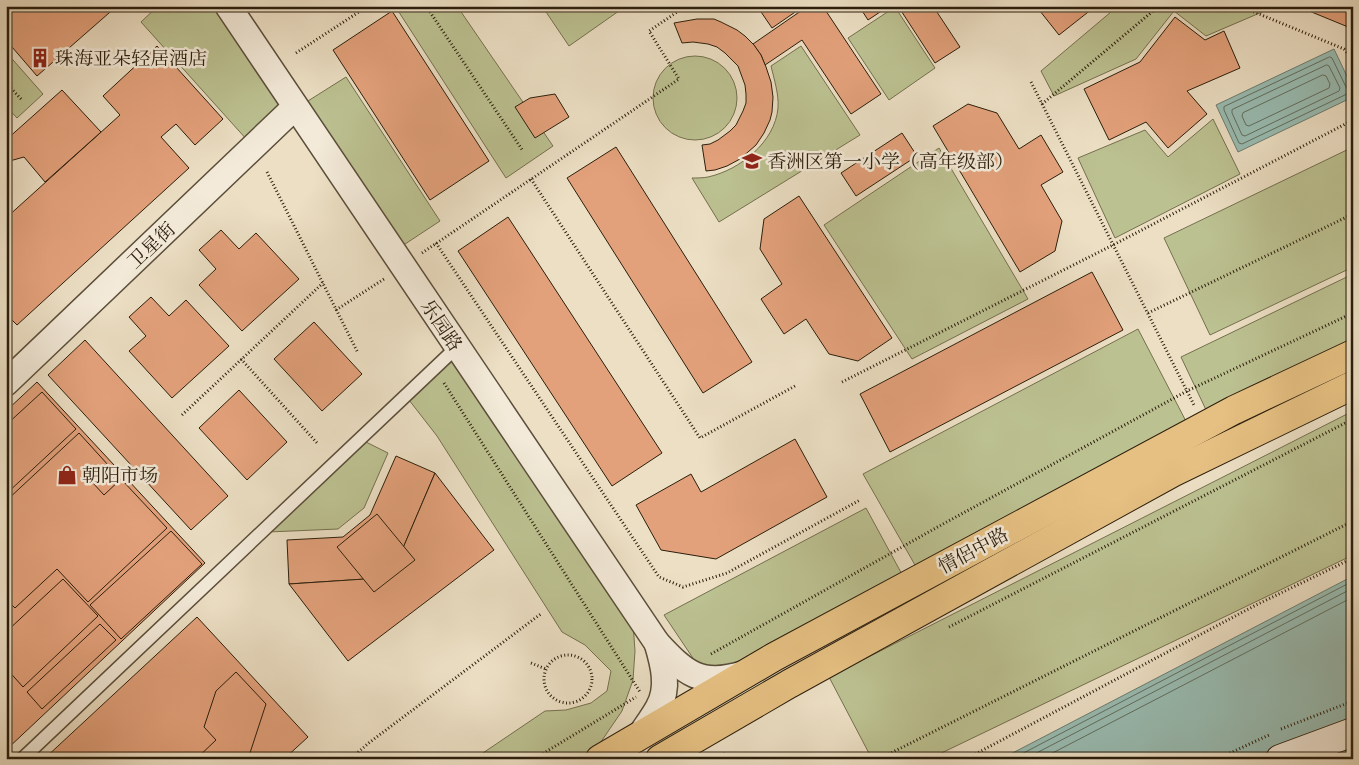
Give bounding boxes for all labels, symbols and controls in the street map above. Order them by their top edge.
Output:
building icon: 珠海亚朵轻居酒店 [29,47,51,69]
place label: 珠海亚朵轻居酒店 [55,47,207,70]
school or university icon: 香洲区第一小学（高年级部） [741,150,763,172]
place label: 香洲区第一小学（高年级部） [767,150,1014,173]
street label: 卫星街 [123,217,180,273]
street label: 乐园路 [416,295,467,355]
shop icon: 朝阳市场 [56,464,78,486]
place label: 朝阳市场 [82,464,158,487]
street label: 情侶中路 [934,522,1012,578]

